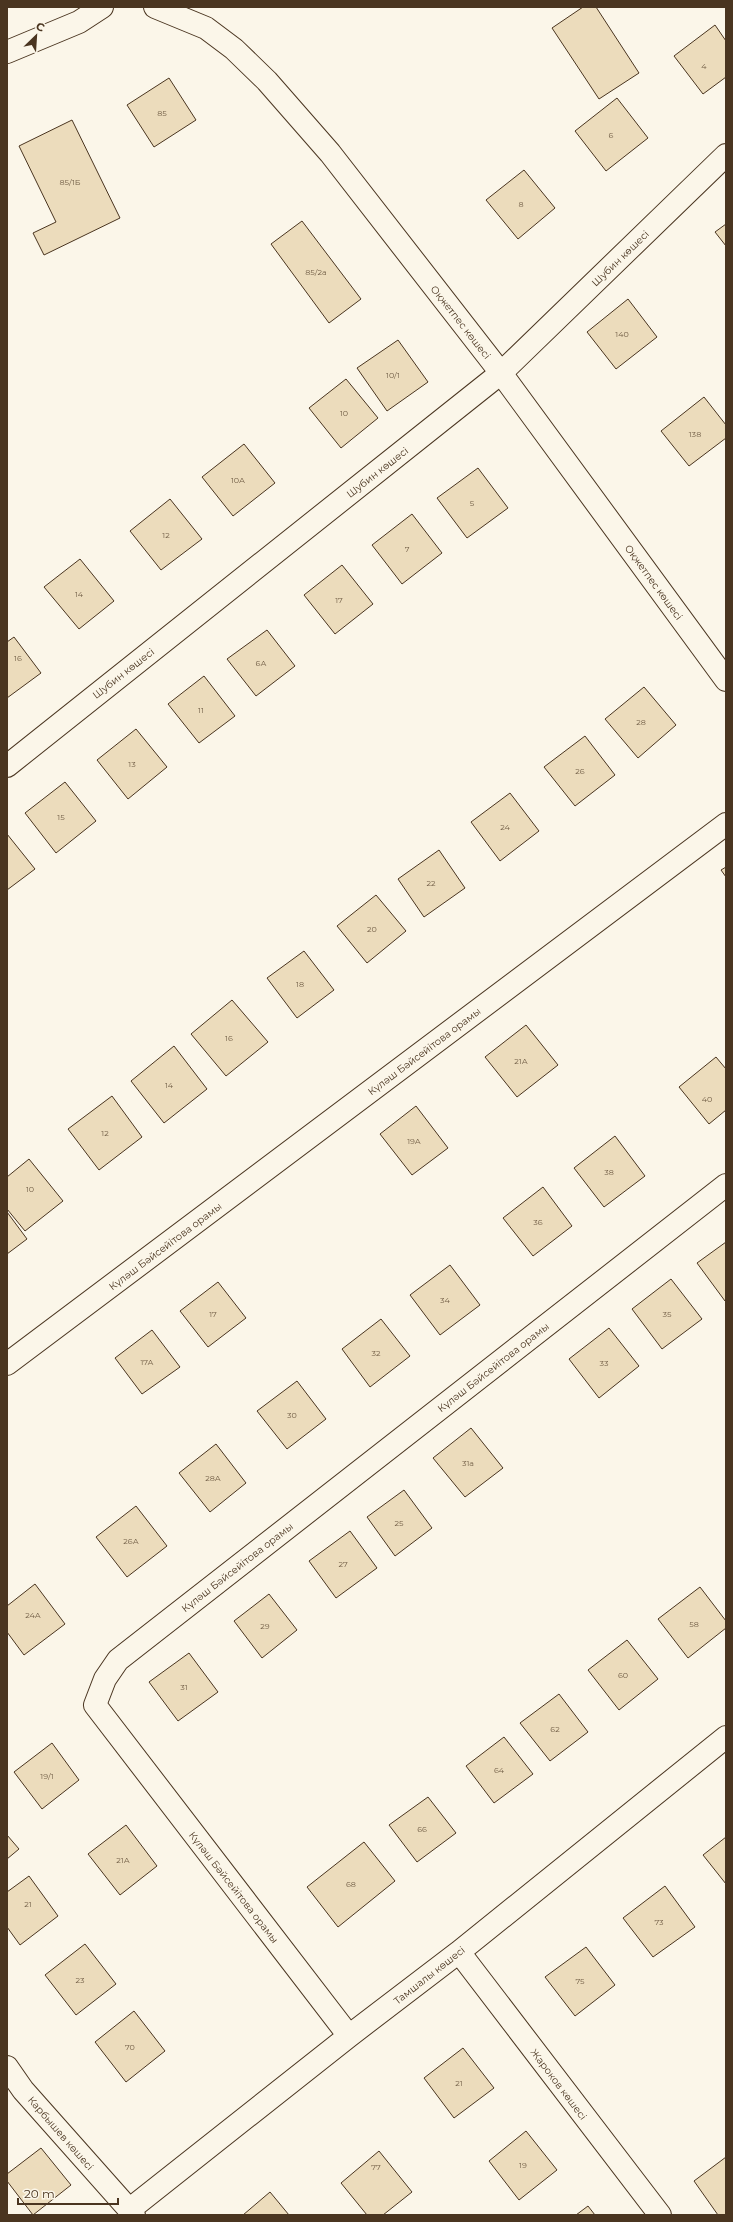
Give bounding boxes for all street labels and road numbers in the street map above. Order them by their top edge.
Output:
street label: Шубин көшесі [589,228,652,289]
street label: Оқжетпес көшесі [428,283,493,362]
street label: Шубин көшесі [344,444,411,501]
street label: Оқжетпес көшесі [622,542,685,623]
street label: Шубин көшесі [90,645,157,702]
street label: Күләш Бәйсейітова орамы [365,1005,483,1098]
street label: Күләш Бәйсейітова орамы [106,1200,224,1293]
street label: Күләш Бәйсейітова орамы [435,1320,552,1415]
street label: Күләш Бәйсейітова орамы [179,1520,296,1615]
street label: Күләш Бәйсейітова орамы [186,1829,281,1946]
street label: Тамшалы көшесі [391,1943,468,2007]
street label: Жароков көшесі [528,2046,590,2122]
street label: Карбышев көшесі [25,2094,96,2173]

